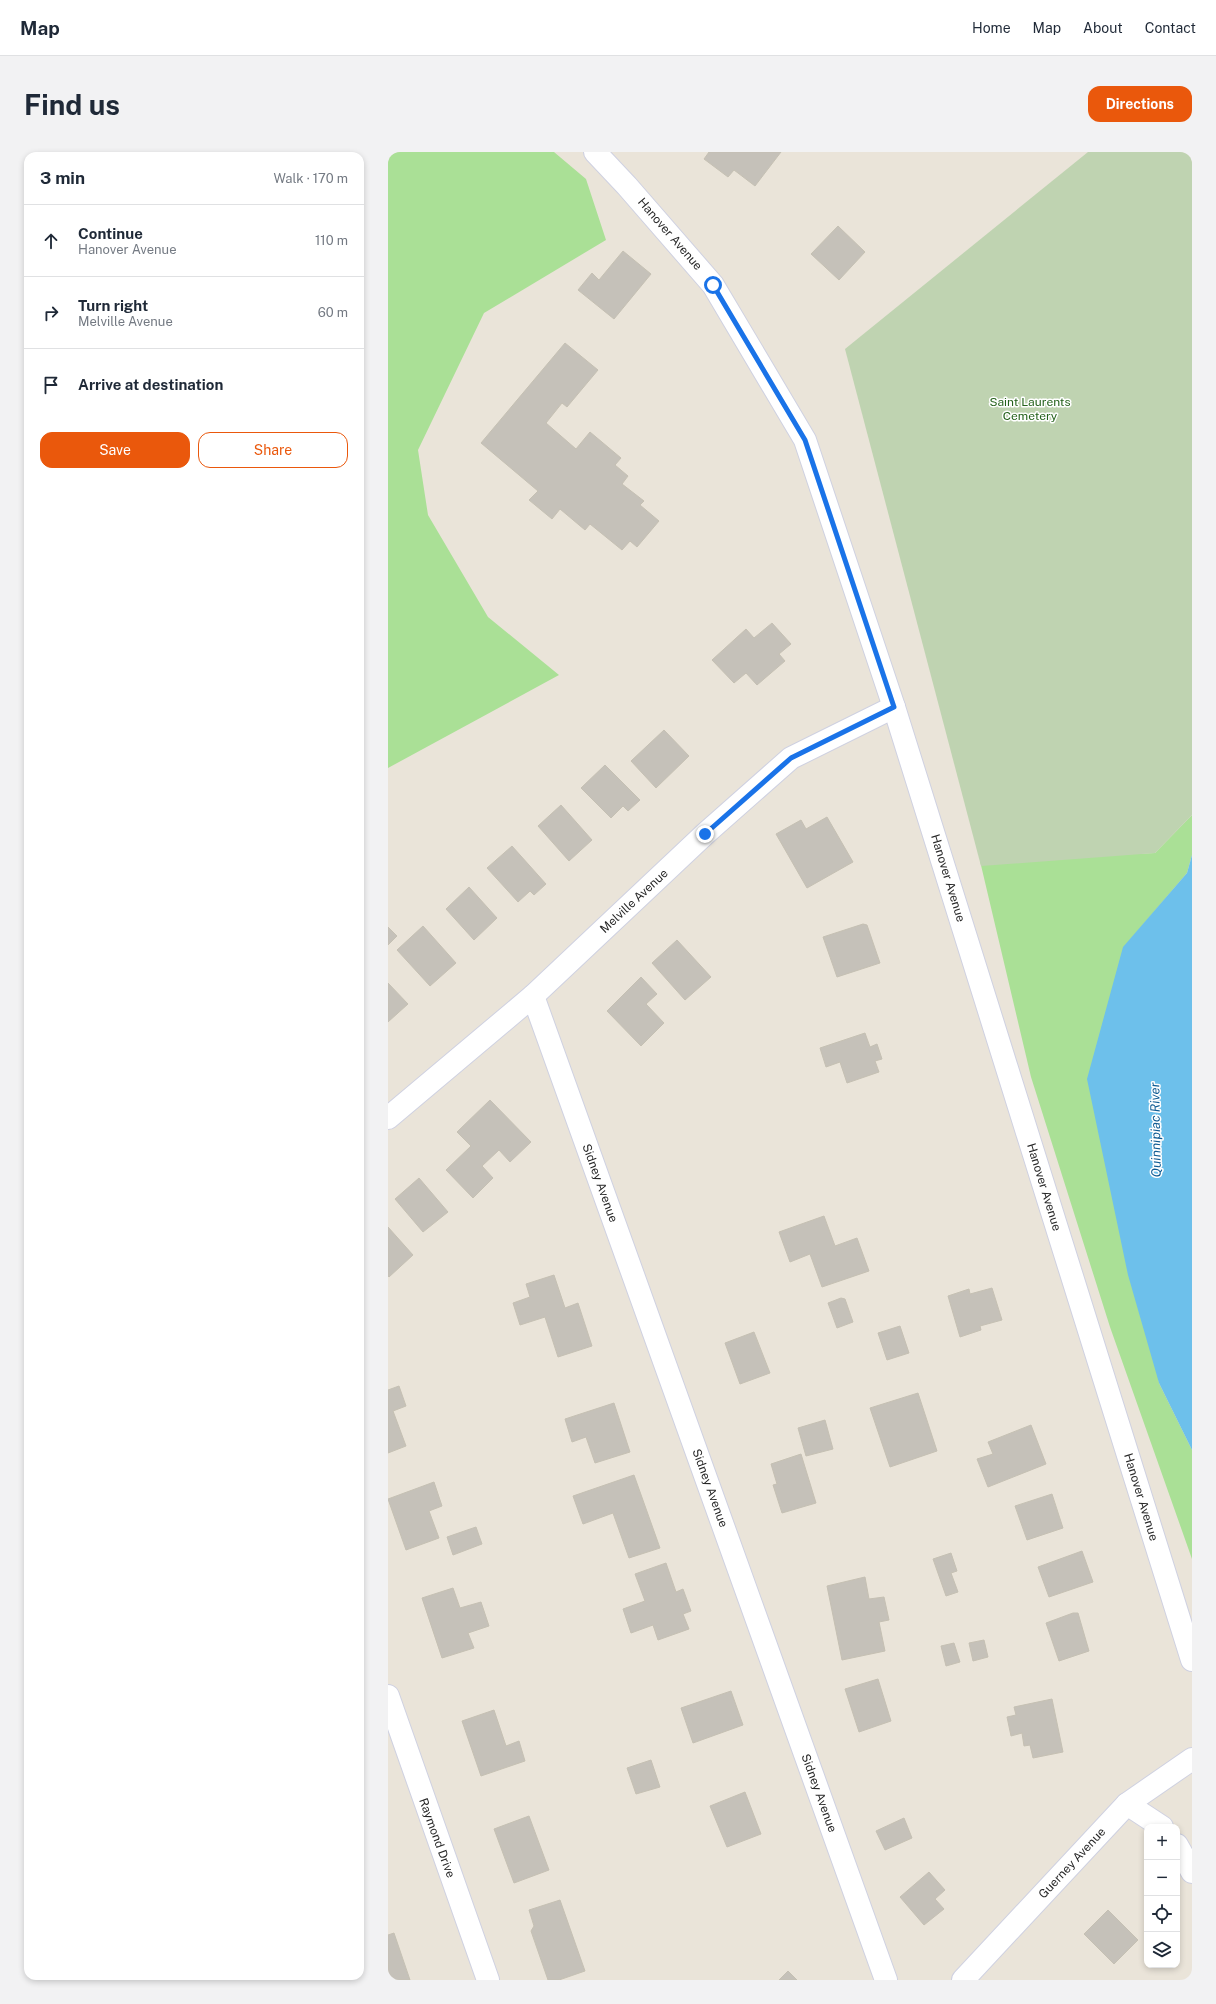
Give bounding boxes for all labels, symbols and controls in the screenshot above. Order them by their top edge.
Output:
text: Map [20,17,60,39]
text: Home [972,20,1011,36]
text: Map [1033,20,1061,36]
text: About [1083,20,1123,36]
text: Contact [1145,20,1196,36]
button: Directions [1088,86,1192,122]
text: Find us [24,88,120,121]
text: 3 min [40,168,85,188]
text: Walk · 170 m [273,171,348,186]
street label: Hanover Avenue [635,195,705,273]
text: Continue [78,225,143,242]
icon: ahead [40,230,62,252]
text: 110 m [315,233,348,248]
text: Hanover Avenue [78,242,177,257]
route start [704,276,722,294]
text: Turn right [78,297,148,314]
icon: right [40,302,62,324]
text: 60 m [318,305,348,320]
text: Melville Avenue [78,314,173,329]
icon: arrive [40,374,62,396]
text: Arrive at destination [78,376,223,393]
park label: Saint Laurents Cemetery [989,395,1071,423]
button: Save [40,432,190,468]
button: Share [198,432,348,468]
route end [696,825,714,843]
street label: Hanover Avenue [928,832,968,924]
street label: Melville Avenue [597,866,671,936]
water label: Quinnipiac River [1147,1082,1164,1178]
street label: Hanover Avenue [1024,1141,1064,1233]
street label: Sidney Avenue [579,1142,621,1224]
street label: Sidney Avenue [689,1447,731,1529]
street label: Hanover Avenue [1121,1451,1161,1543]
street label: Sidney Avenue [798,1752,840,1834]
street label: Raymond Drive [416,1796,458,1880]
map controls [1144,1824,1180,1968]
button: + [1144,1824,1180,1860]
street label: Guerney Avenue [1036,1825,1108,1901]
button: − [1144,1860,1180,1896]
button: locate [1144,1896,1180,1932]
button: layers [1144,1932,1180,1968]

